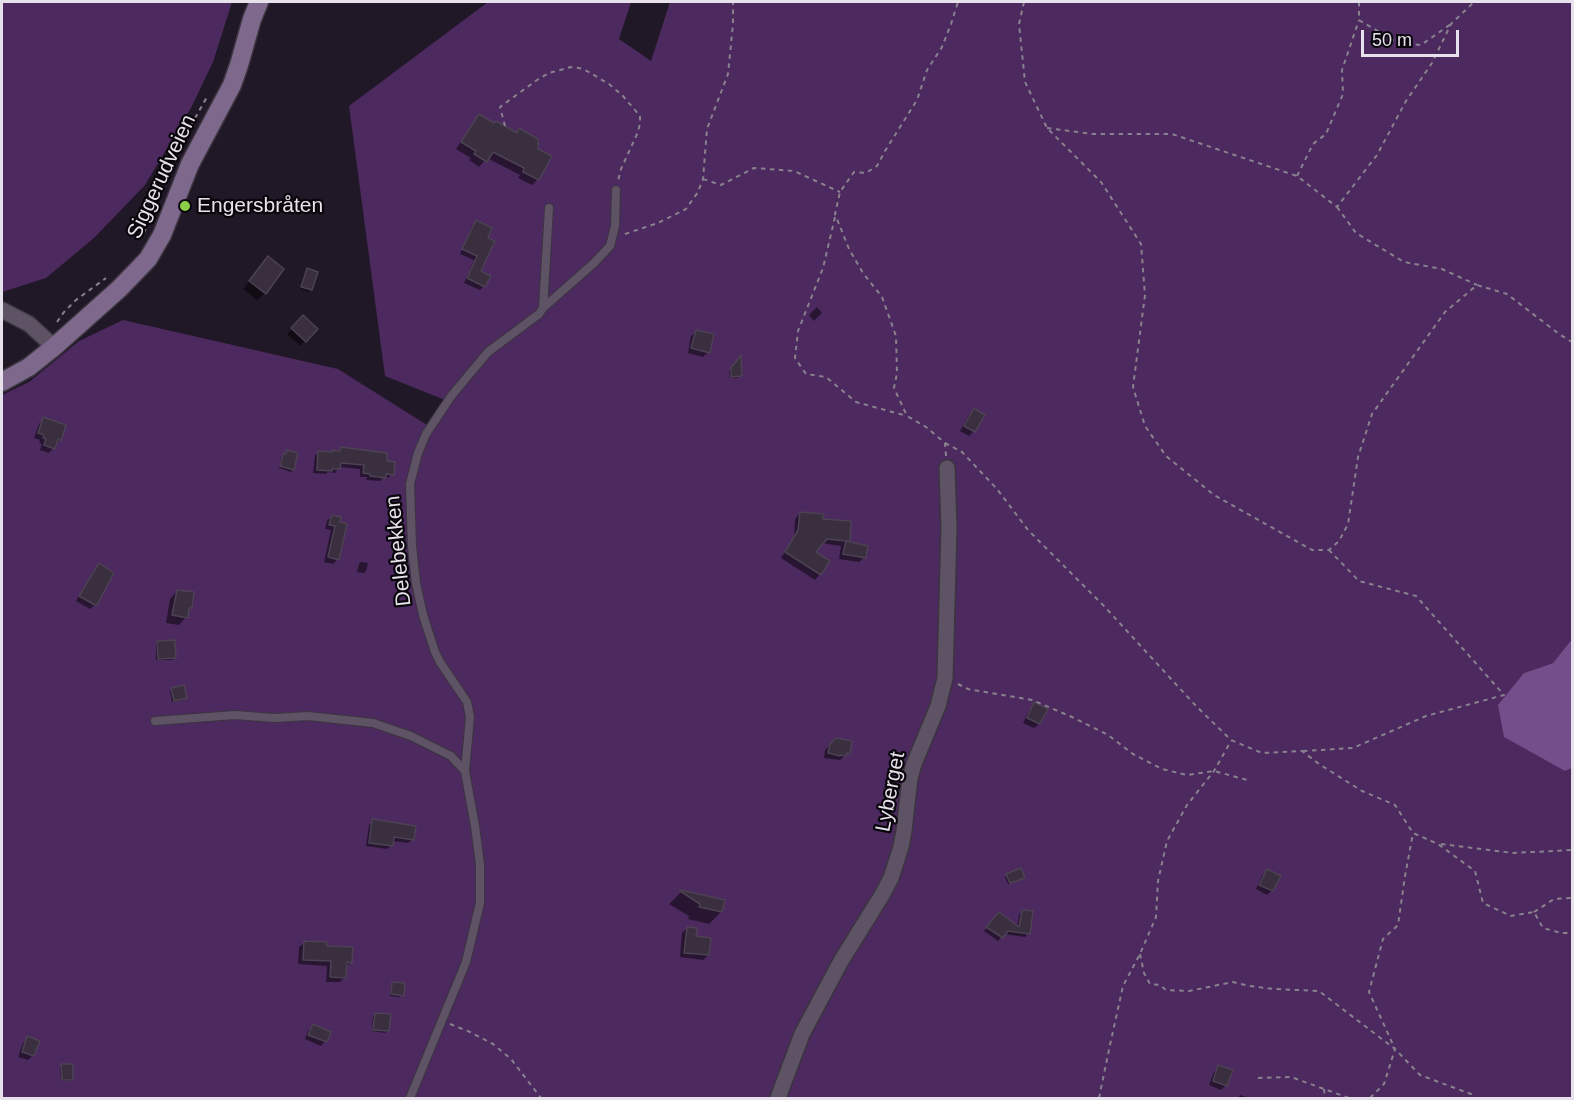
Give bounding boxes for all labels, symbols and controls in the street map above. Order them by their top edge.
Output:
scale bar [1364,18,1462,56]
text: 50 m [1372,30,1412,50]
street label: Siggerudveien [122,111,202,243]
place label: Engersbråten [197,193,323,219]
marker: Engersbråten [178,199,192,213]
street label: Delebekken [381,495,417,607]
street label: Lyberget [871,750,911,834]

